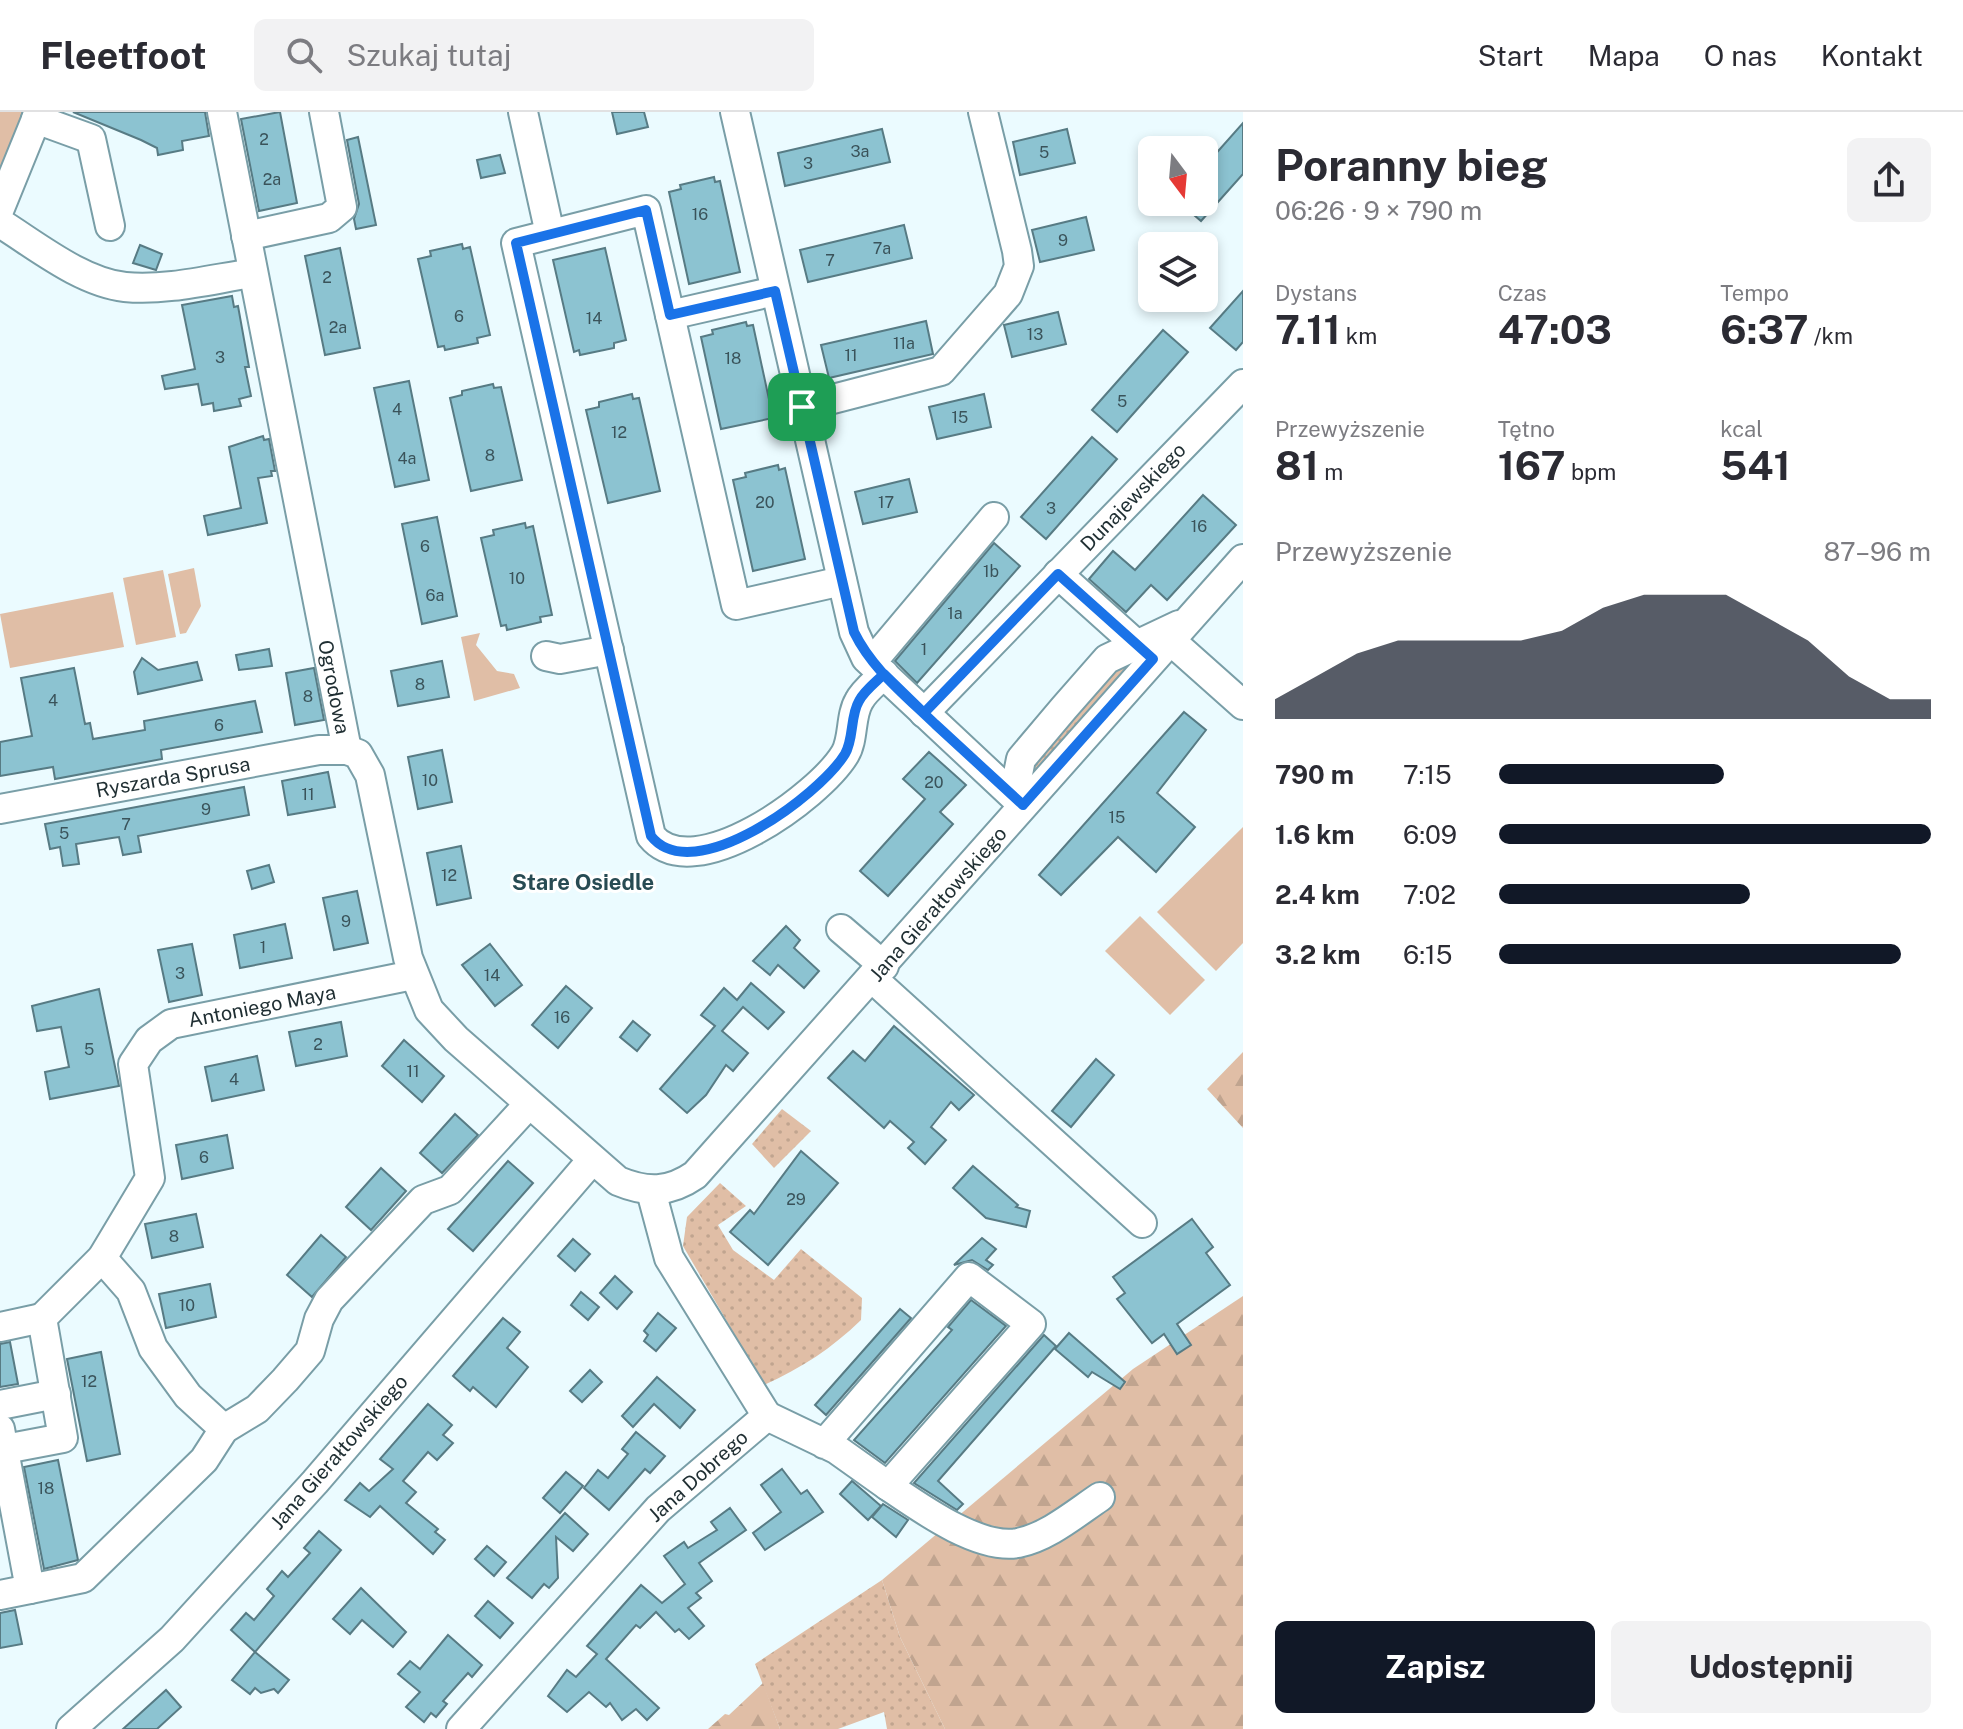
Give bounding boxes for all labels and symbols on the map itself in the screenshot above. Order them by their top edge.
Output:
house number: 2 [259,130,269,149]
north arrow [1138,136,1218,216]
house number: 3a [851,142,869,161]
house number: 5 [1039,143,1049,162]
house number: 3 [803,154,813,173]
house number: 2a [263,170,281,189]
house number: 16 [692,205,708,224]
house number: 9 [1058,231,1068,250]
house number: 7a [873,239,891,258]
house number: 7 [825,251,835,270]
house number: 2 [322,268,332,287]
house number: 6 [454,307,464,326]
house number: 14 [586,309,602,328]
house number: 2a [329,318,347,337]
house number: 13 [1027,325,1043,344]
house number: 11a [893,334,915,353]
house number: 11 [844,346,858,365]
house number: 3 [215,348,225,367]
house number: 18 [725,349,741,368]
pin [768,373,836,441]
house number: 5 [1117,392,1127,411]
house number: 4 [392,400,402,419]
house number: 15 [952,408,968,427]
house number: 12 [611,423,627,442]
street label: Dunajewskiego [1075,438,1191,556]
house number: 8 [485,446,495,465]
house number: 4a [398,449,416,468]
house number: 20 [755,493,775,512]
house number: 17 [878,493,894,512]
house number: 3 [1046,499,1056,518]
house number: 16 [1191,517,1207,536]
house number: 6 [420,537,430,556]
house number: 1b [983,562,999,581]
house number: 10 [509,569,525,588]
house number: 6a [426,586,444,605]
house number: 1a [947,604,963,623]
street label: Ogrodowa [313,638,355,736]
house number: 1 [921,640,927,659]
house number: 8 [415,675,425,694]
house number: 8 [303,687,313,706]
house number: 4 [48,691,58,710]
house number: 6 [214,716,224,735]
street label: Ryszarda Sprusa [94,752,252,802]
house number: 10 [422,771,438,790]
house number: 20 [924,773,944,792]
house number: 11 [301,785,315,804]
house number: 9 [201,800,211,819]
house number: 15 [1109,808,1125,827]
house number: 7 [121,815,131,834]
street label: Jana Gierałtowskiego [864,822,1012,986]
house number: 5 [59,824,69,843]
house number: 12 [441,866,457,885]
district label: Stare Osiedle [512,869,654,895]
house number: 9 [341,912,351,931]
house number: 1 [260,938,266,957]
house number: 3 [175,964,185,983]
house number: 14 [484,966,500,985]
street label: Antoniego Maya [186,980,338,1032]
house number: 16 [554,1008,570,1027]
house number: 2 [313,1035,323,1054]
house number: 5 [84,1040,94,1059]
house number: 11 [406,1062,420,1081]
house number: 4 [229,1070,239,1089]
house number: 6 [199,1148,209,1167]
house number: 29 [786,1190,806,1209]
house number: 8 [169,1227,179,1246]
house number: 10 [179,1296,195,1315]
street label: Jana Gierałtowskiego [265,1370,413,1534]
house number: 12 [81,1372,97,1391]
street label: Jana Dobrego [643,1425,753,1527]
house number: 18 [38,1479,54,1498]

